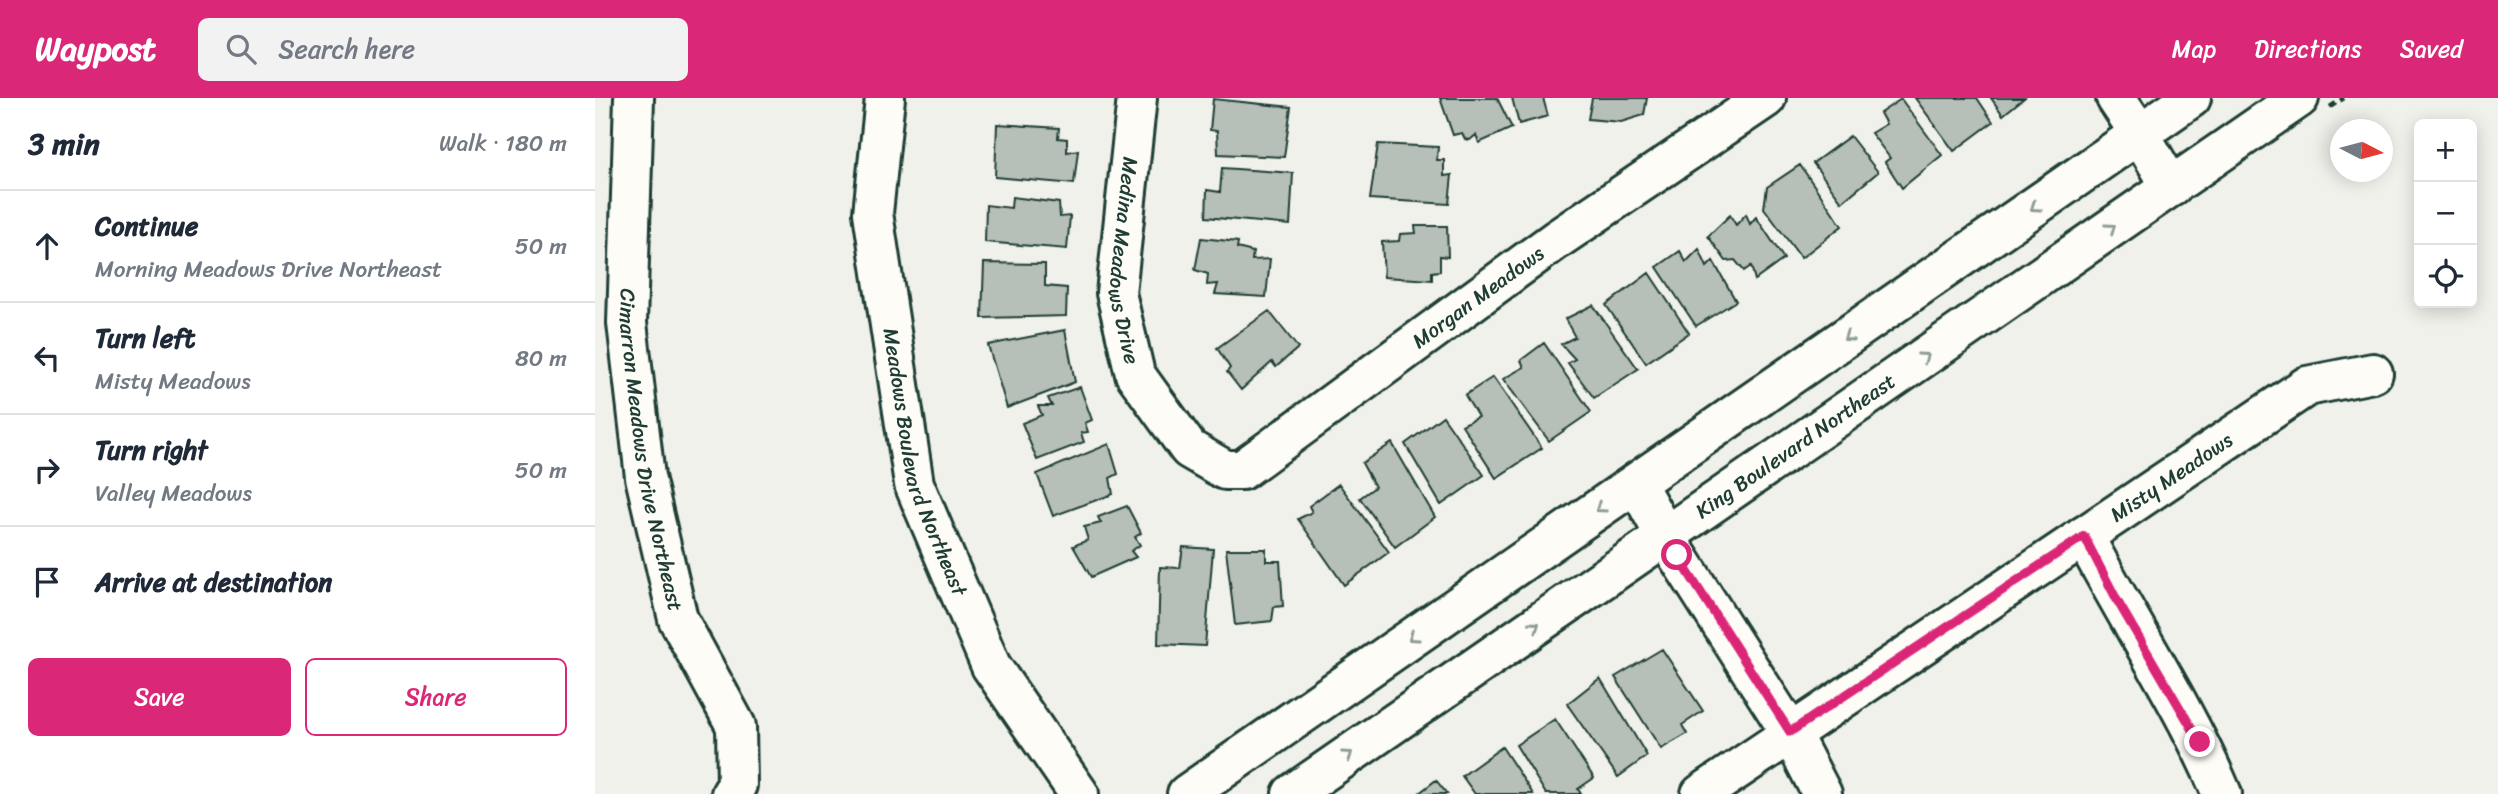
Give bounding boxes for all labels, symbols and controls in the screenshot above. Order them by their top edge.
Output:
search box [198,18,688,81]
text: Waypost [35,20,156,78]
text: Search here [278,26,415,72]
text: Map [2172,28,2216,70]
text: Directions [2254,28,2362,70]
text: Saved [2400,28,2463,70]
icon: search [222,30,260,68]
text: 3 min [28,117,100,171]
north arrow [2330,119,2393,182]
map controls [2414,119,2477,308]
button: + [2414,119,2477,182]
text: Walk · 180 m [439,123,567,164]
street label: Medina Meadows Drive [1096,155,1151,368]
button: − [2414,182,2477,245]
one-way arrow [2030,199,2043,211]
text: Continue [95,203,198,249]
one-way arrow [2103,224,2116,236]
text: 50 m [515,226,567,267]
icon: ahead [28,227,66,265]
street label: Morgan Meadows [1403,235,1553,359]
button: locate [2414,245,2477,308]
text: Morning Meadows Drive Northeast [95,249,442,290]
street label: Cimarron Meadows Drive Northeast [608,288,695,615]
text: Turn left [95,315,195,361]
street label: Meadows Boulevard Northeast [872,325,979,603]
one-way arrow [1843,329,1856,341]
text: 80 m [515,338,567,379]
icon: left [28,339,66,377]
one-way arrow [1916,353,1929,365]
text: Misty Meadows [95,361,251,402]
street label: King Boulevard Northeast [1687,363,1904,529]
street label: Misty Meadows [2102,422,2241,533]
text: Turn right [95,427,208,473]
text: 50 m [515,450,567,491]
icon: right [28,451,66,489]
text: Valley Meadows [95,473,252,514]
one-way arrow [1595,500,1608,512]
route start [1661,539,1692,570]
text: Arrive at destination [95,559,332,605]
icon: arrive [28,563,66,601]
one-way arrow [1527,622,1540,634]
one-way arrow [1408,629,1421,642]
button: Save [28,658,291,736]
button: Share [305,658,567,736]
route end [2184,726,2215,757]
one-way arrow [1340,751,1353,763]

